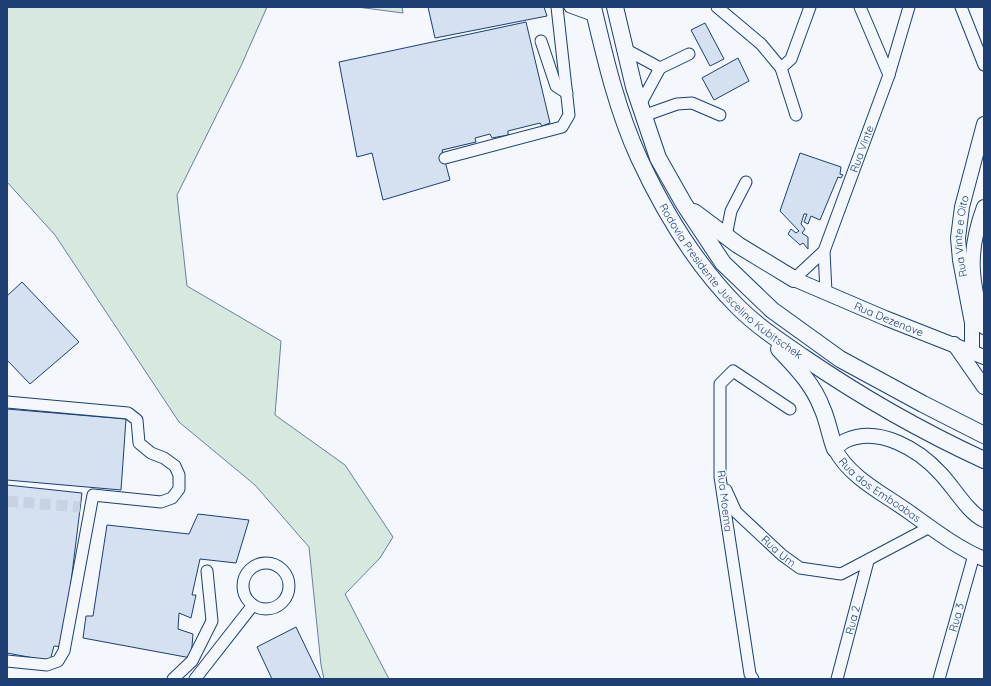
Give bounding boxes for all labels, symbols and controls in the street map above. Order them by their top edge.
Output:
street label: Rua Vinte [847,123,877,174]
street label: Rua Vinte e Oito [951,193,972,278]
street label: Rodovia Presidente Juscelino Kubitschek [656,201,805,362]
street label: Rua Dezenove [852,299,926,339]
street label: Rua dos Emboabas [836,455,924,525]
street label: Rua Moema [714,469,736,533]
street label: Rua Um [758,532,799,570]
street label: Rua 3 [946,601,967,633]
street label: Rua 2 [842,604,863,636]

